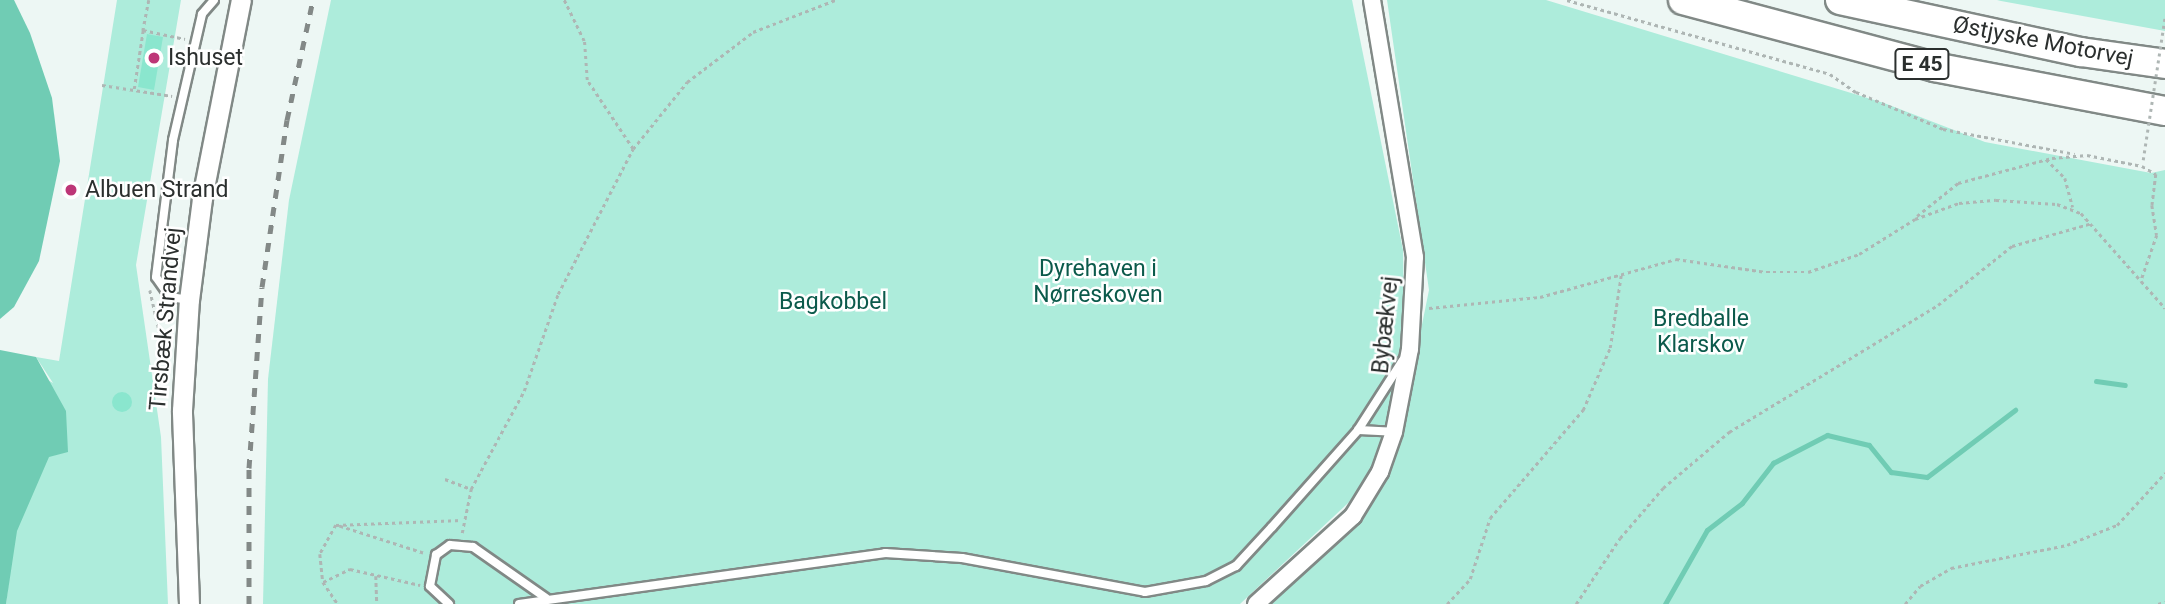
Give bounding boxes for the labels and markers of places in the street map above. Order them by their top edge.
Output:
place label: Ishuset [168,44,243,72]
marker: Ishuset [146,50,162,66]
place label: Albuen Strand [85,176,229,204]
marker: Albuen Strand [63,182,79,198]

